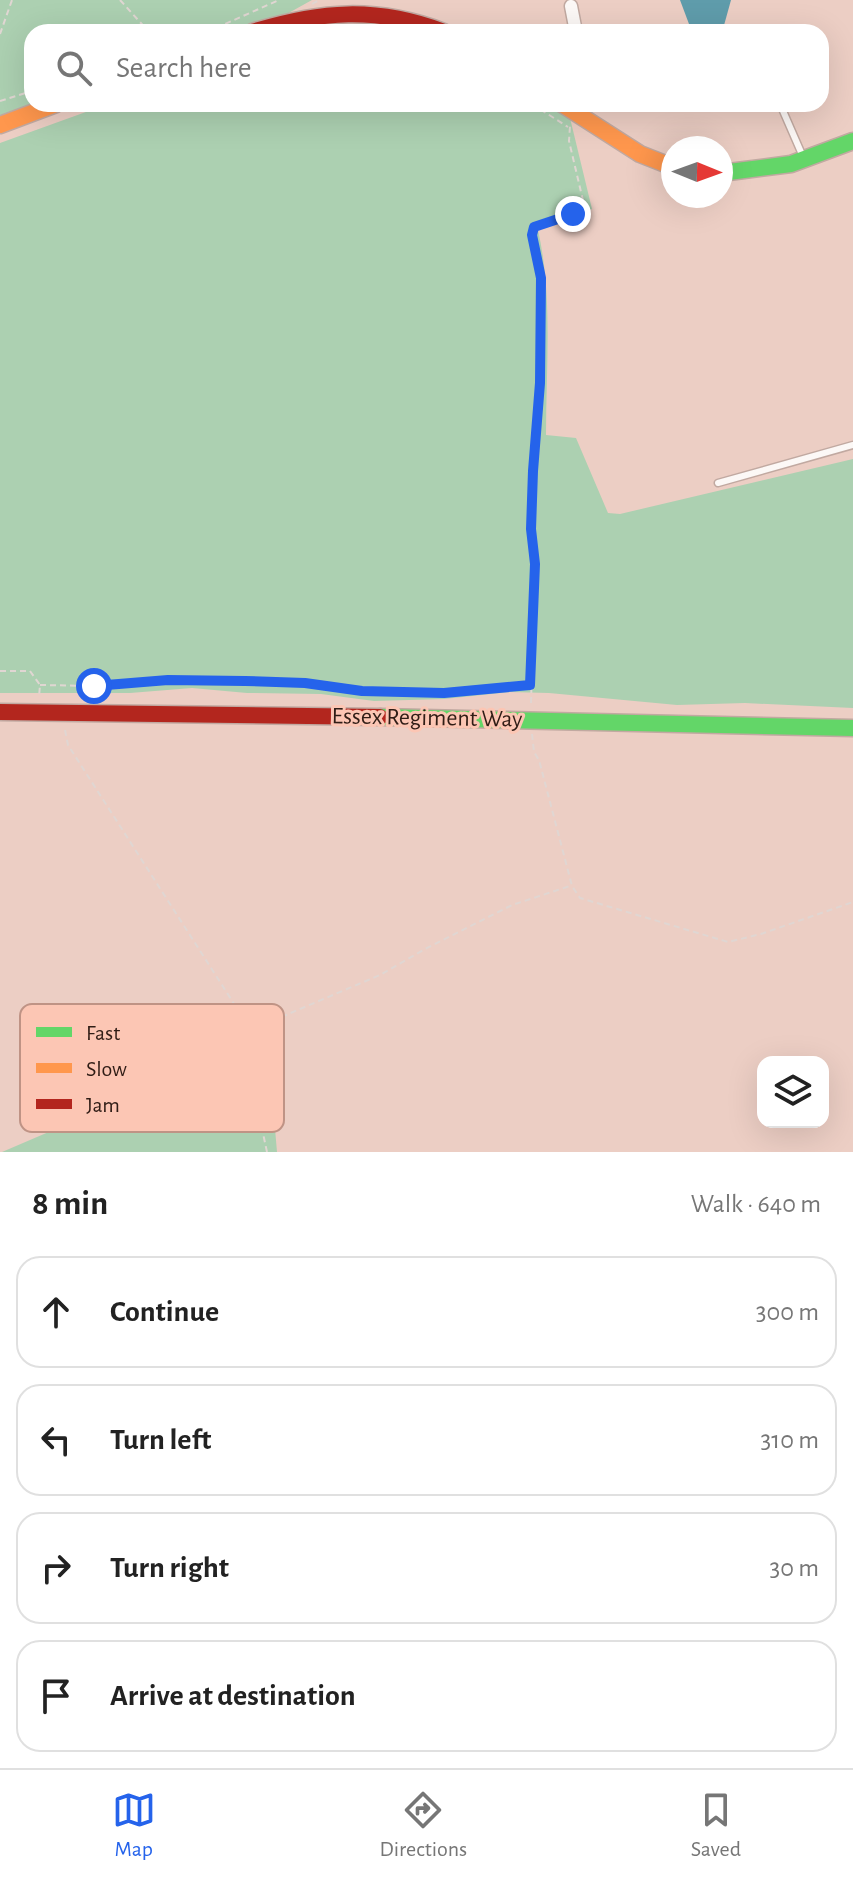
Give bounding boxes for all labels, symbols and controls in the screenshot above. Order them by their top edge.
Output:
search box [24,24,829,112]
icon: search [52,46,96,90]
text: Search here [116,53,252,83]
north arrow [661,136,733,208]
route end [555,196,591,232]
route start [76,668,112,704]
street label: Essex Regiment Way [331,704,523,732]
legend [20,1004,284,1132]
text: Fast [86,1022,120,1044]
map controls [757,1056,829,1128]
button: layers [757,1056,829,1128]
text: Slow [86,1058,127,1080]
text: Jam [86,1094,120,1116]
text: 8 min [32,1187,108,1221]
text: Walk · 640 m [691,1191,821,1217]
icon: ahead [34,1290,78,1334]
text: Continue [110,1297,219,1327]
text: 300 m [756,1299,819,1325]
icon: left [34,1418,78,1462]
text: Turn left [110,1425,211,1455]
text: 310 m [761,1427,819,1453]
icon: right [34,1546,78,1590]
text: Turn right [110,1553,229,1583]
text: 30 m [769,1555,819,1581]
icon: arrive [34,1674,78,1718]
text: Arrive at destination [110,1681,356,1711]
tab: Map [112,1788,156,1862]
tab: Directions [379,1788,467,1862]
tab: Saved [691,1788,741,1862]

